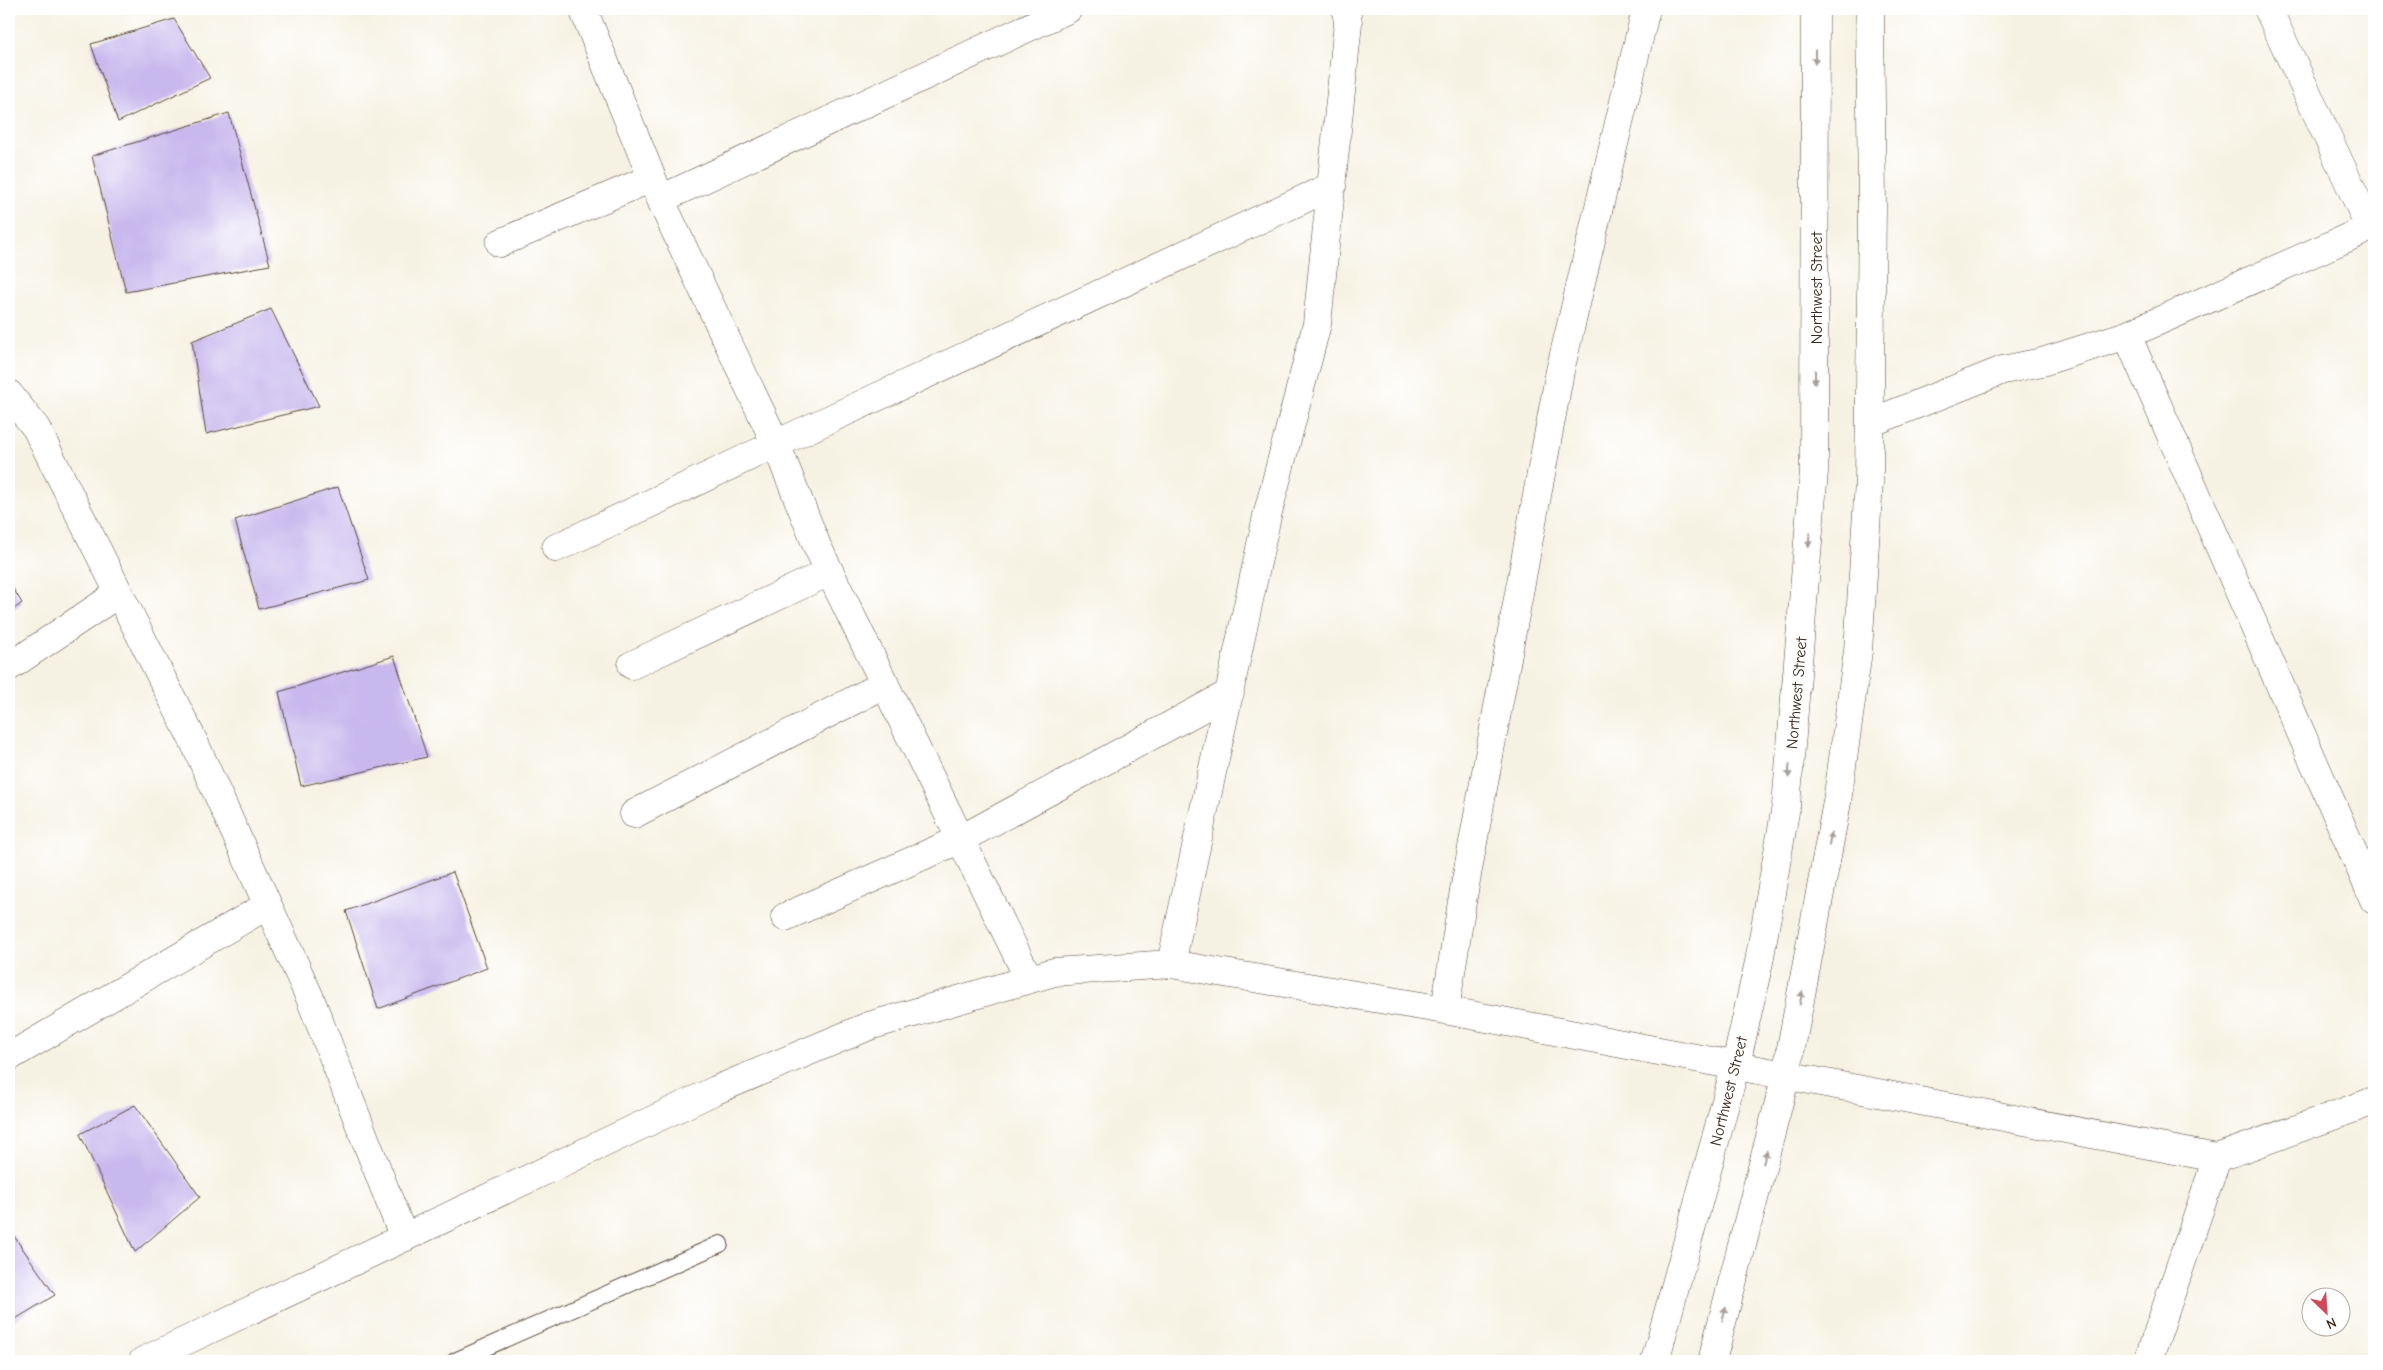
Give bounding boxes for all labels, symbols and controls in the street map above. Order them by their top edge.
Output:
one-way arrow [1811,50,1819,66]
street label: Northwest Street [1808,231,1826,344]
one-way arrow [1811,370,1819,386]
one-way arrow [1804,532,1812,548]
street label: Northwest Street [1783,636,1811,750]
one-way arrow [1785,764,1793,780]
one-way arrow [1827,830,1835,846]
one-way arrow [1797,991,1805,1006]
street label: Northwest Street [1707,1034,1751,1148]
one-way arrow [1761,1149,1769,1164]
north arrow [2300,1288,2350,1338]
one-way arrow [1720,1307,1728,1322]
text: N [2324,1314,2339,1333]

